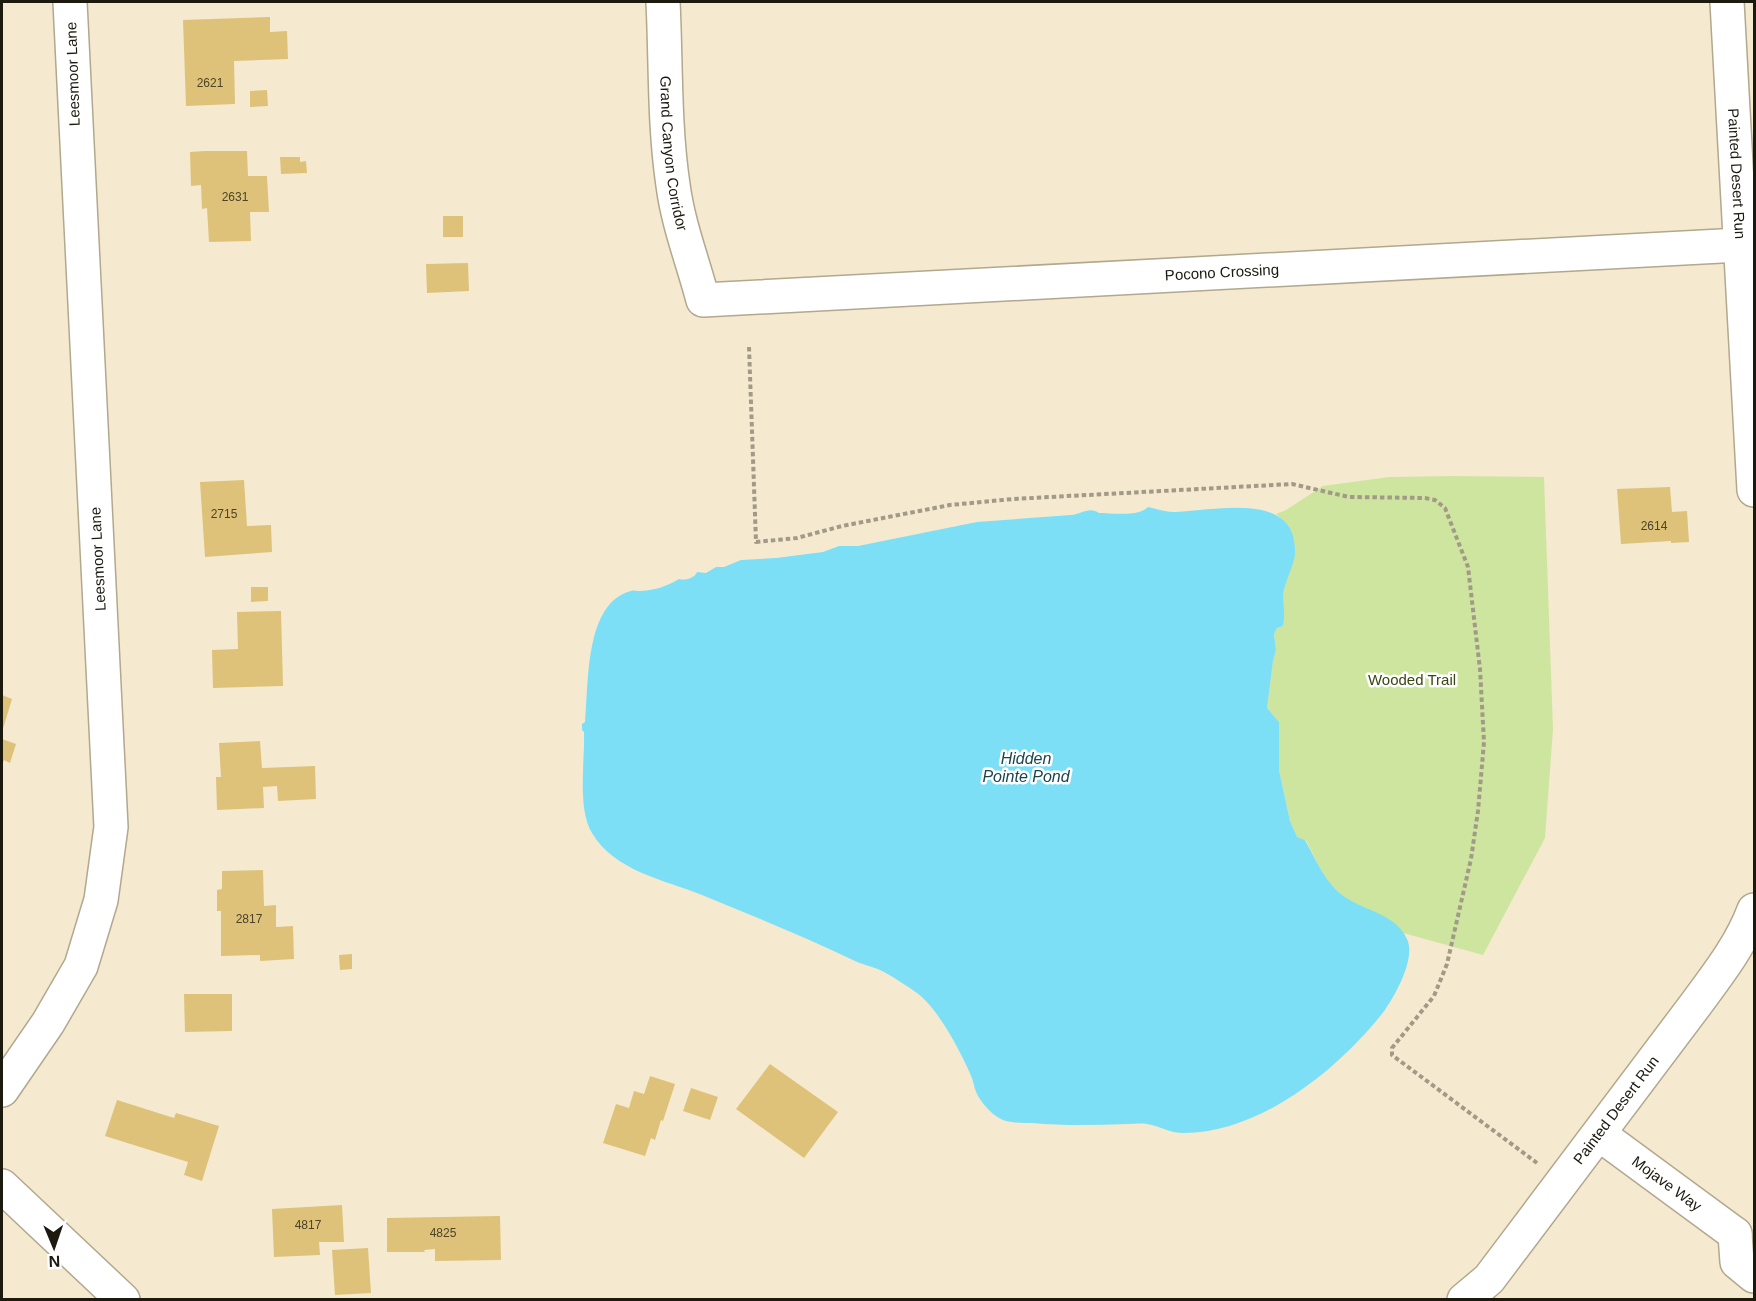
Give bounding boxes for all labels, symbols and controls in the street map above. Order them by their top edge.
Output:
street label: Leesmoor Lane [62,22,83,126]
house number: 2621 [197,76,224,90]
street label: Grand Canyon Corridor [657,76,691,233]
street label: Painted Desert Run [1725,108,1749,240]
house number: 2631 [222,190,249,204]
street label: Pocono Crossing [1164,260,1279,283]
street label: Leesmoor Lane [86,507,109,612]
house number: 2715 [211,507,238,521]
house number: 2614 [1641,519,1668,533]
park label: Wooded Trail [1368,671,1456,688]
water label: Hidden Pointe Pond [982,750,1071,785]
house number: 2817 [236,912,263,926]
street label: Painted Desert Run [1570,1052,1662,1167]
street label: Mojave Way [1629,1152,1705,1215]
north arrow [24,1217,84,1277]
house number: 4817 [295,1218,322,1232]
house number: 4825 [430,1226,457,1240]
text: N [48,1253,61,1270]

